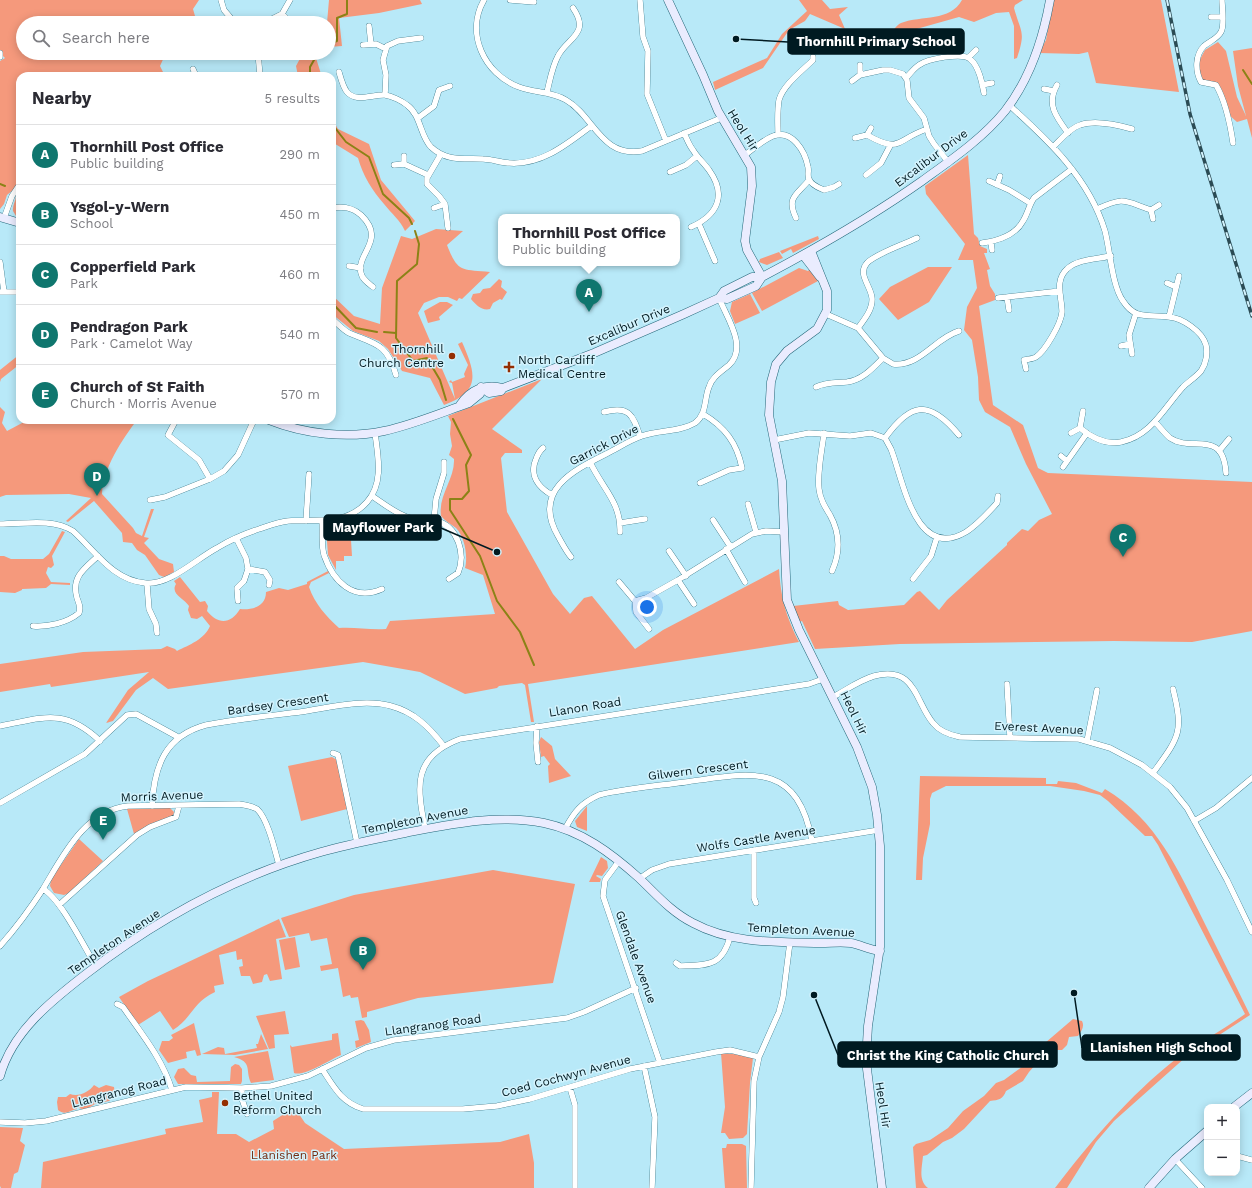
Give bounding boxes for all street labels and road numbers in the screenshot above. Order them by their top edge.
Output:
street label: Heol Hir [725,106,761,154]
street label: Excalibur Drive [892,126,970,190]
street label: Excalibur Drive [586,301,672,349]
street label: Garrick Drive [567,422,641,468]
street label: Heol Hir [837,689,871,737]
street label: Bardsey Crescent [227,690,329,718]
street label: Llanon Road [548,694,622,720]
street label: Everest Avenue [994,719,1084,737]
street label: Gilwern Crescent [647,757,749,783]
street label: Morris Avenue [120,788,204,804]
street label: Templeton Avenue [361,803,469,837]
street label: Wolfs Castle Avenue [696,823,817,855]
street label: Templeton Avenue [65,906,163,978]
street label: Glendale Avenue [613,909,659,1005]
street label: Templeton Avenue [747,920,855,940]
street label: Llangranog Road [384,1011,482,1039]
street label: Coed Cochwyn Avenue [500,1052,632,1100]
street label: Llangranog Road [70,1073,168,1111]
street label: Heol Hir [872,1081,894,1129]

